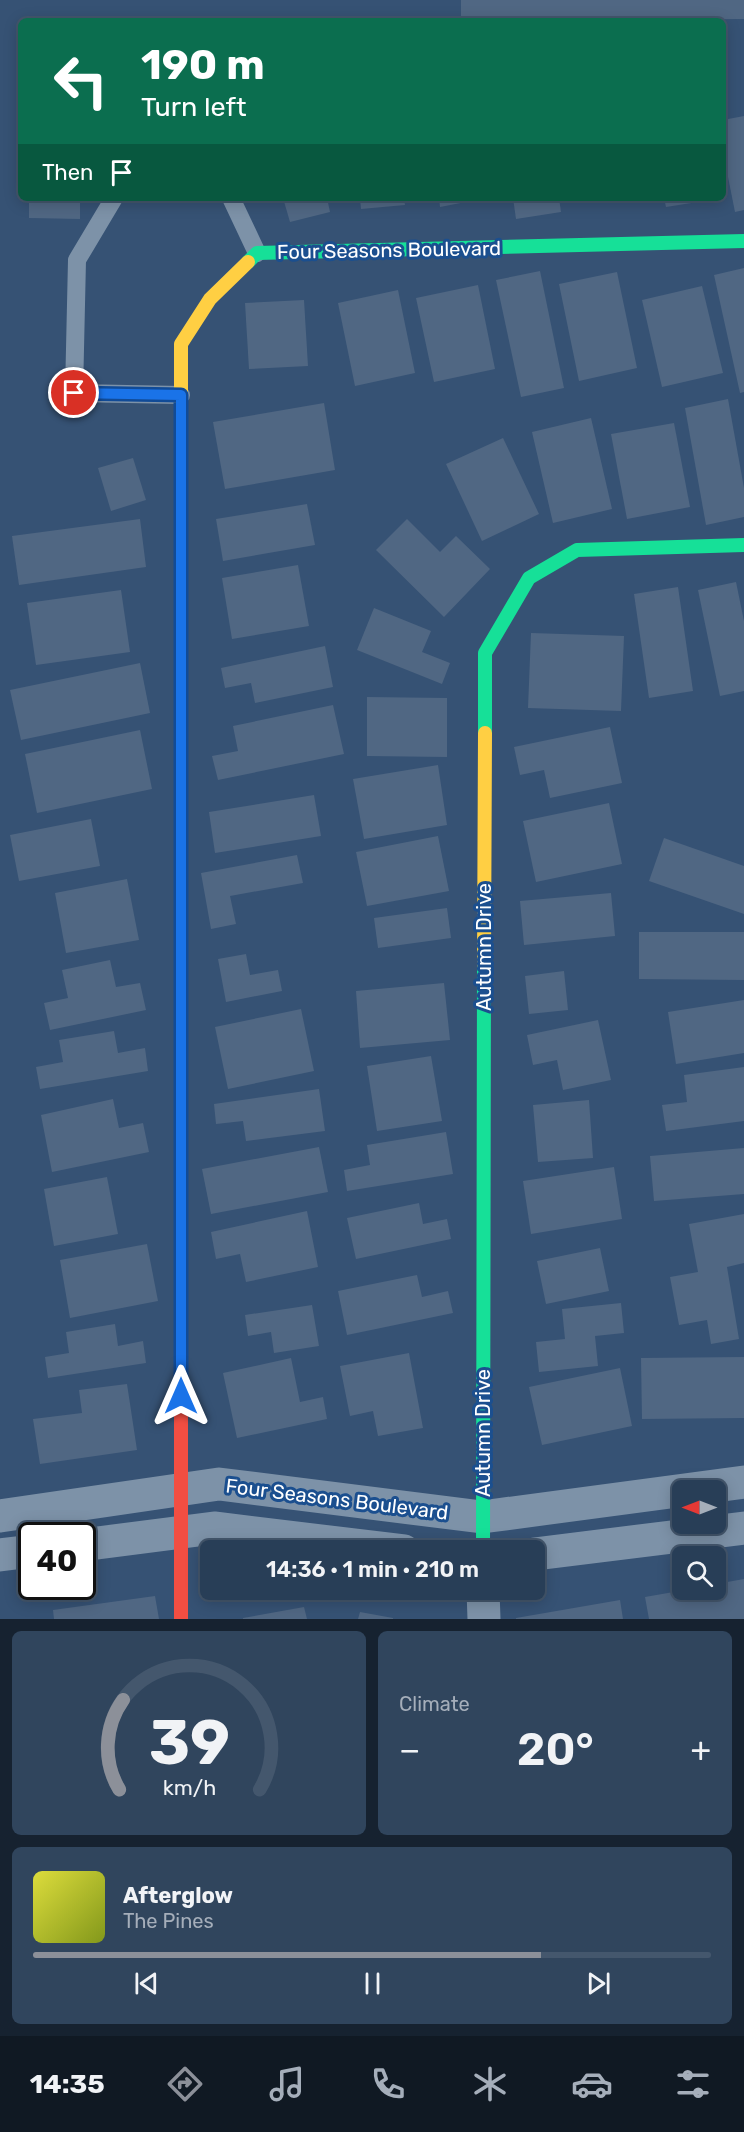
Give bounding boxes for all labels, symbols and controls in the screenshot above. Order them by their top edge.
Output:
text: 190 m [141,40,265,90]
icon: left [42,42,120,120]
text: Turn left [141,91,246,123]
icon: arrive [105,156,138,189]
text: Then [42,159,93,186]
street label: Four Seasons Boulevard [277,236,501,264]
pin [48,367,99,418]
icon: arrive [57,376,90,409]
street label: Autumn Drive [472,883,496,1011]
position arrow [149,1364,213,1428]
street label: Autumn Drive [471,1369,495,1497]
street label: Four Seasons Boulevard [224,1473,450,1525]
north arrow [672,1480,726,1534]
map controls [672,1480,726,1600]
speed limit sign: 40 [18,1522,96,1600]
button: search [672,1546,726,1600]
text: 14:36 · 1 min · 210 m [266,1556,479,1583]
text: Climate [399,1692,470,1716]
text: 39 [148,1706,230,1780]
text: 20° [517,1723,594,1776]
text: − [399,1730,420,1769]
text: + [690,1730,711,1769]
text: km/h [162,1775,216,1800]
text: Afterglow [123,1882,233,1909]
text: The Pines [123,1909,214,1933]
icon: previous [130,1967,163,2000]
icon: pause [356,1967,389,2000]
icon: next [582,1967,615,2000]
icon: directions [164,2063,206,2105]
icon: music [266,2063,308,2105]
icon: phone [367,2063,409,2105]
icon: climate [469,2063,511,2105]
icon: car [571,2063,613,2105]
icon: filters [672,2063,714,2105]
text: 14:35 [30,2068,105,2100]

